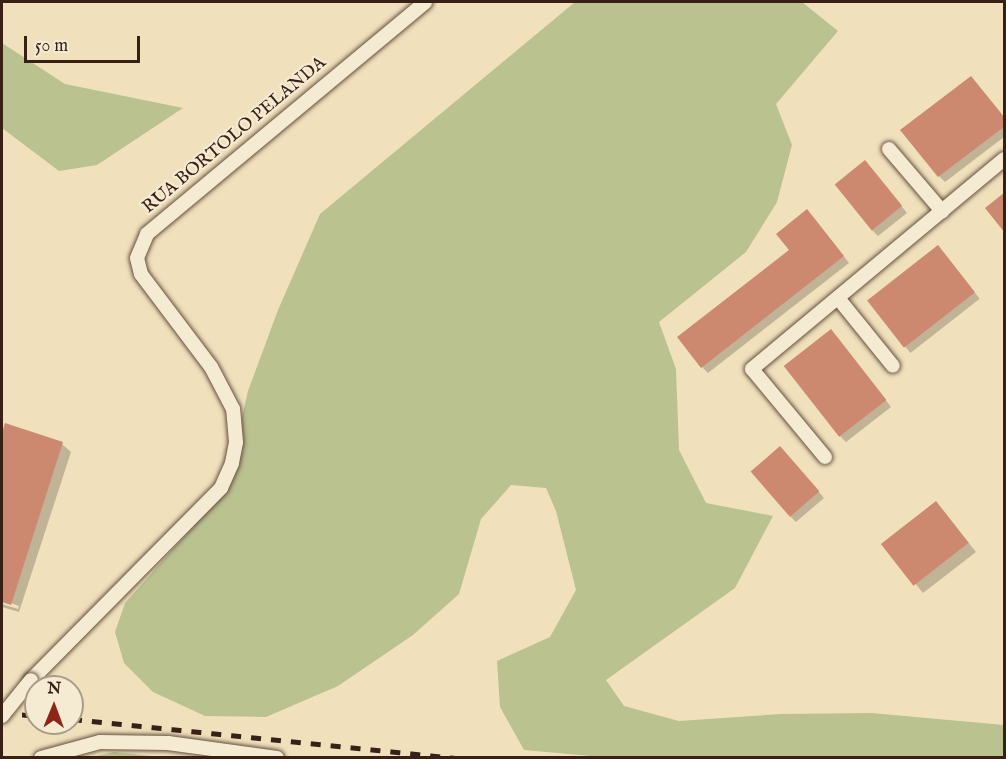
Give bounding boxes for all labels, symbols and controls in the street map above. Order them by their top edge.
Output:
scale bar [27,24,142,62]
text: 50 m [35,35,68,58]
street label: RUA BORTOLO PELANDA [139,53,331,219]
north arrow [24,675,84,735]
text: N [47,679,61,699]

